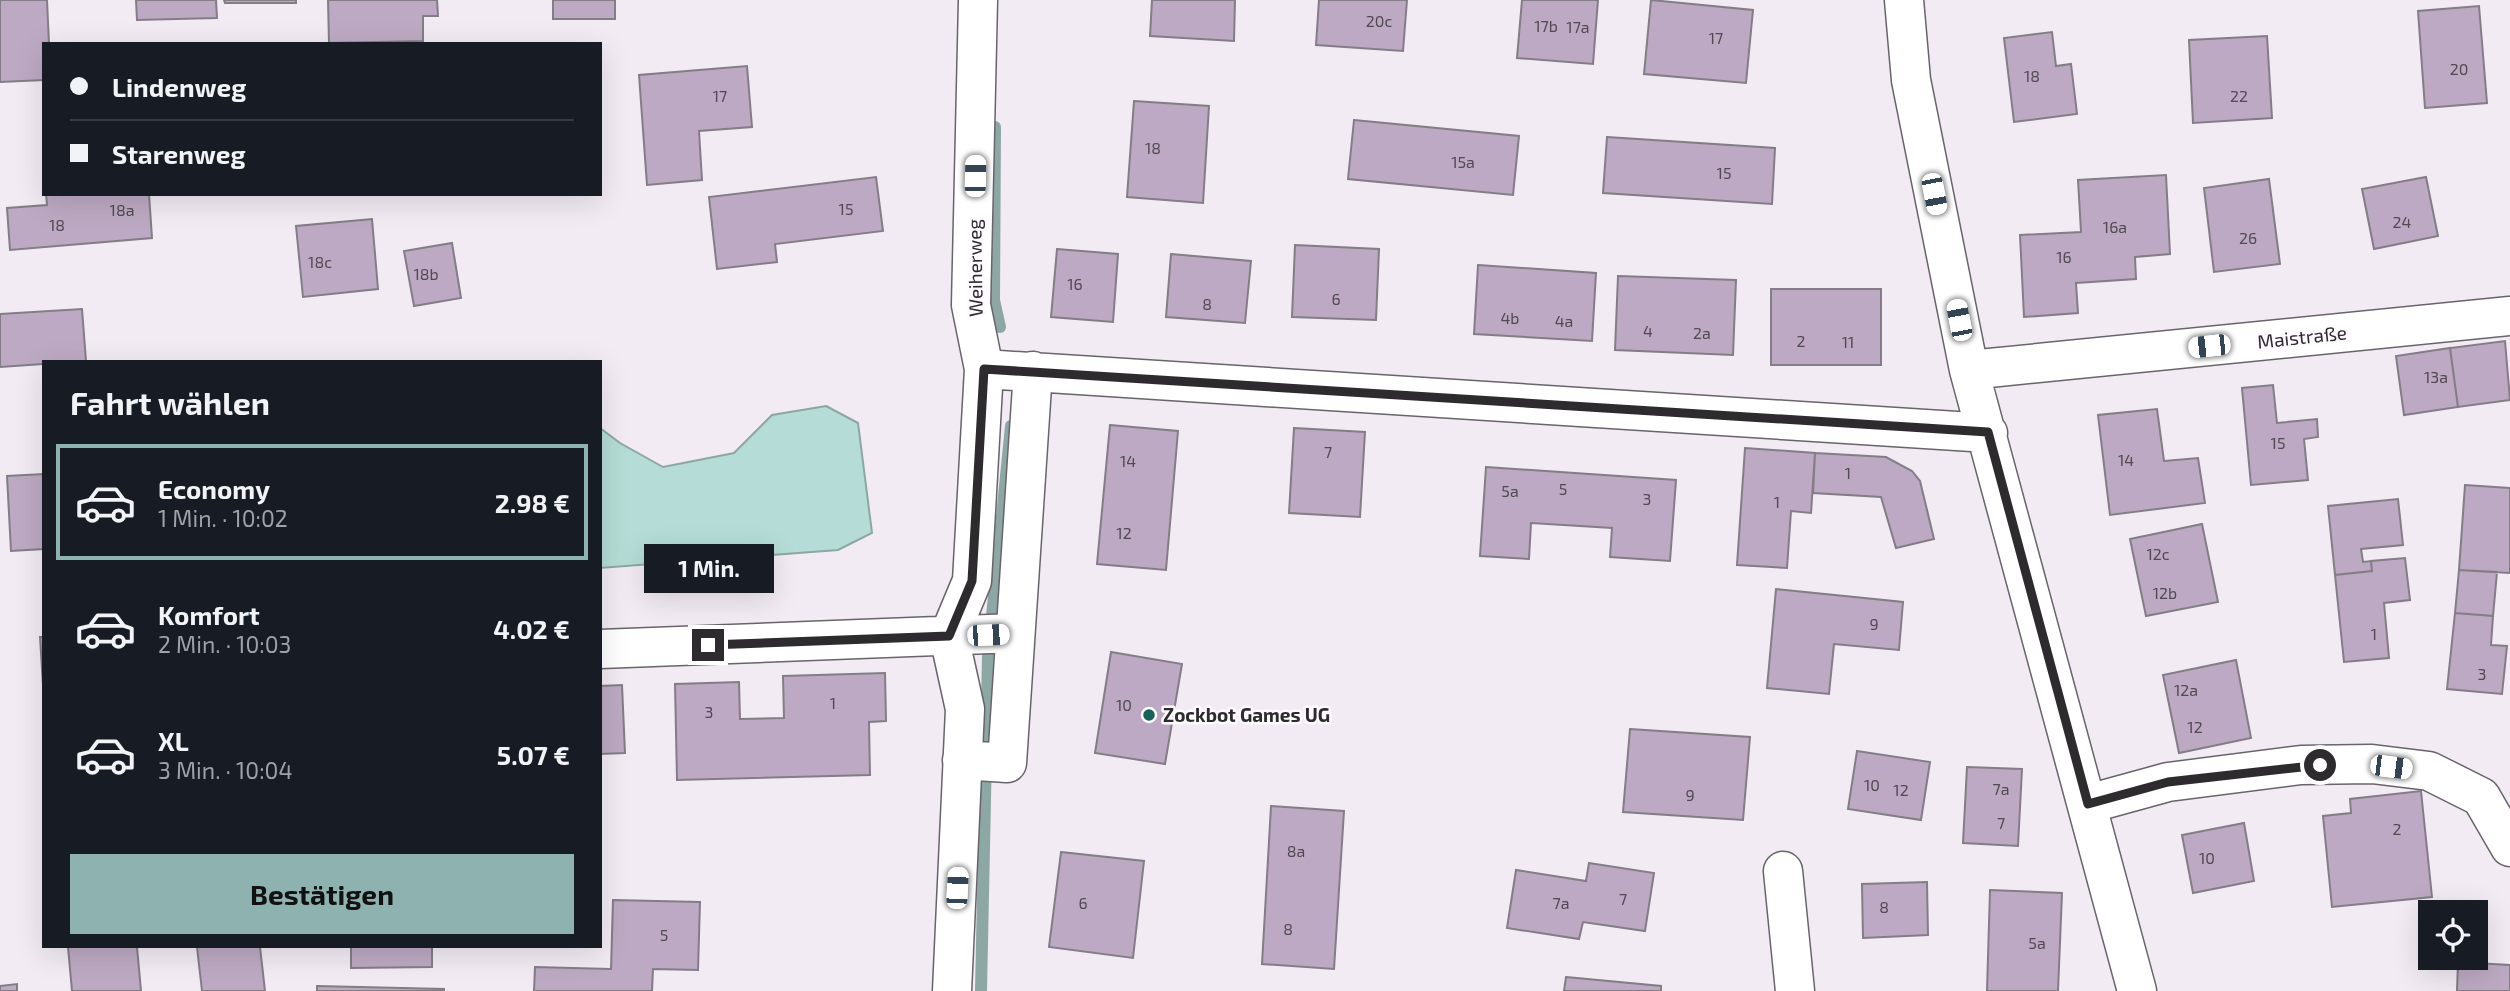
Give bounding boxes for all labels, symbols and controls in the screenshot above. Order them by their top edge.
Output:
house number: 20c [1366,11,1392,30]
house number: 17b [1534,16,1558,35]
house number: 17a [1566,17,1590,36]
house number: 17 [1709,28,1723,47]
house number: 20 [2450,59,2468,78]
house number: 18 [2024,66,2040,85]
text: Lindenweg [112,71,246,102]
house number: 17 [713,86,727,105]
house number: 22 [2230,86,2248,105]
text: Starenweg [112,138,246,169]
house number: 18 [1145,138,1161,157]
house number: 15a [1451,152,1475,171]
car [965,155,986,197]
house number: 15 [1717,163,1731,182]
car [1920,171,1949,217]
house number: 15 [839,199,853,218]
house number: 18a [110,200,134,219]
house number: 24 [2393,212,2412,231]
house number: 18 [49,215,65,234]
house number: 16a [2103,217,2127,236]
street label: Weiherweg [962,218,987,317]
house number: 26 [2239,228,2257,247]
house number: 16 [2056,247,2072,266]
house number: 18c [308,252,332,271]
house number: 18b [413,264,439,283]
house number: 16 [1067,274,1083,293]
house number: 6 [1331,289,1341,308]
house number: 8 [1202,294,1212,313]
car [1945,297,1974,343]
house number: 4b [1501,308,1519,327]
house number: 4a [1555,311,1573,330]
street label: Maistraße [2256,320,2348,353]
house number: 4 [1643,321,1653,340]
house number: 2a [1693,323,1711,342]
house number: 2 [1797,331,1806,350]
house number: 11 [1842,332,1854,351]
car [2188,333,2231,359]
house number: 13a [2424,367,2448,386]
text: Fahrt wählen [70,383,270,421]
house number: 15 [2271,433,2285,452]
house number: 7 [1324,442,1332,461]
house number: 14 [2118,450,2134,469]
house number: 14 [1120,451,1136,470]
house number: 1 [1845,463,1851,482]
icon: car [74,471,137,534]
text: Economy [158,473,270,504]
house number: 5 [1559,479,1567,498]
house number: 5a [1501,481,1519,500]
text: 2.98 € [495,487,570,518]
house number: 3 [1643,489,1651,508]
house number: 1 [1774,492,1780,511]
text: 1 Min. · 10:02 [158,504,288,532]
house number: 12 [1116,523,1132,542]
callout: 1 Min. [643,544,773,592]
house number: 12c [2146,544,2170,563]
text: 1 Min. [678,554,740,582]
house number: 12b [2153,583,2177,602]
icon: car [74,597,137,660]
text: Komfort [158,599,260,630]
text: 4.02 € [493,613,570,644]
house number: 9 [1869,614,1879,633]
car [967,624,1010,646]
house number: 1 [2371,624,2377,643]
route end [692,629,724,661]
text: 2 Min. · 10:03 [158,630,291,658]
house number: 3 [2478,664,2486,683]
house number: 12a [2174,680,2198,699]
house number: 1 [830,693,836,712]
house number: 10 [1116,695,1132,714]
house number: 3 [705,702,713,721]
place label: Zockbot Games UG [1163,703,1330,726]
marker: Zockbot Games UG [1141,707,1157,723]
house number: 12 [2187,717,2203,736]
icon: car [74,723,137,786]
text: XL [158,725,189,756]
text: 5.07 € [497,739,570,770]
route start [2304,749,2336,781]
car [2369,754,2414,780]
text: 3 Min. · 10:04 [158,756,293,784]
house number: 10 [1864,775,1880,794]
house number: 7a [1993,779,2009,798]
house number: 12 [1893,780,1909,799]
house number: 9 [1685,785,1695,804]
house number: 7 [1997,813,2005,832]
house number: 2 [2393,819,2402,838]
house number: 8a [1287,841,1305,860]
house number: 10 [2199,848,2215,867]
button: Bestätigen [70,854,574,934]
car [946,866,969,910]
house number: 7 [1619,889,1627,908]
house number: 6 [1078,893,1088,912]
house number: 7a [1553,893,1569,912]
house number: 8 [1879,897,1889,916]
map controls [2418,900,2488,970]
button: locate [2418,900,2488,970]
house number: 8 [1283,919,1293,938]
house number: 5 [660,925,668,944]
house number: 5a [2028,933,2046,952]

